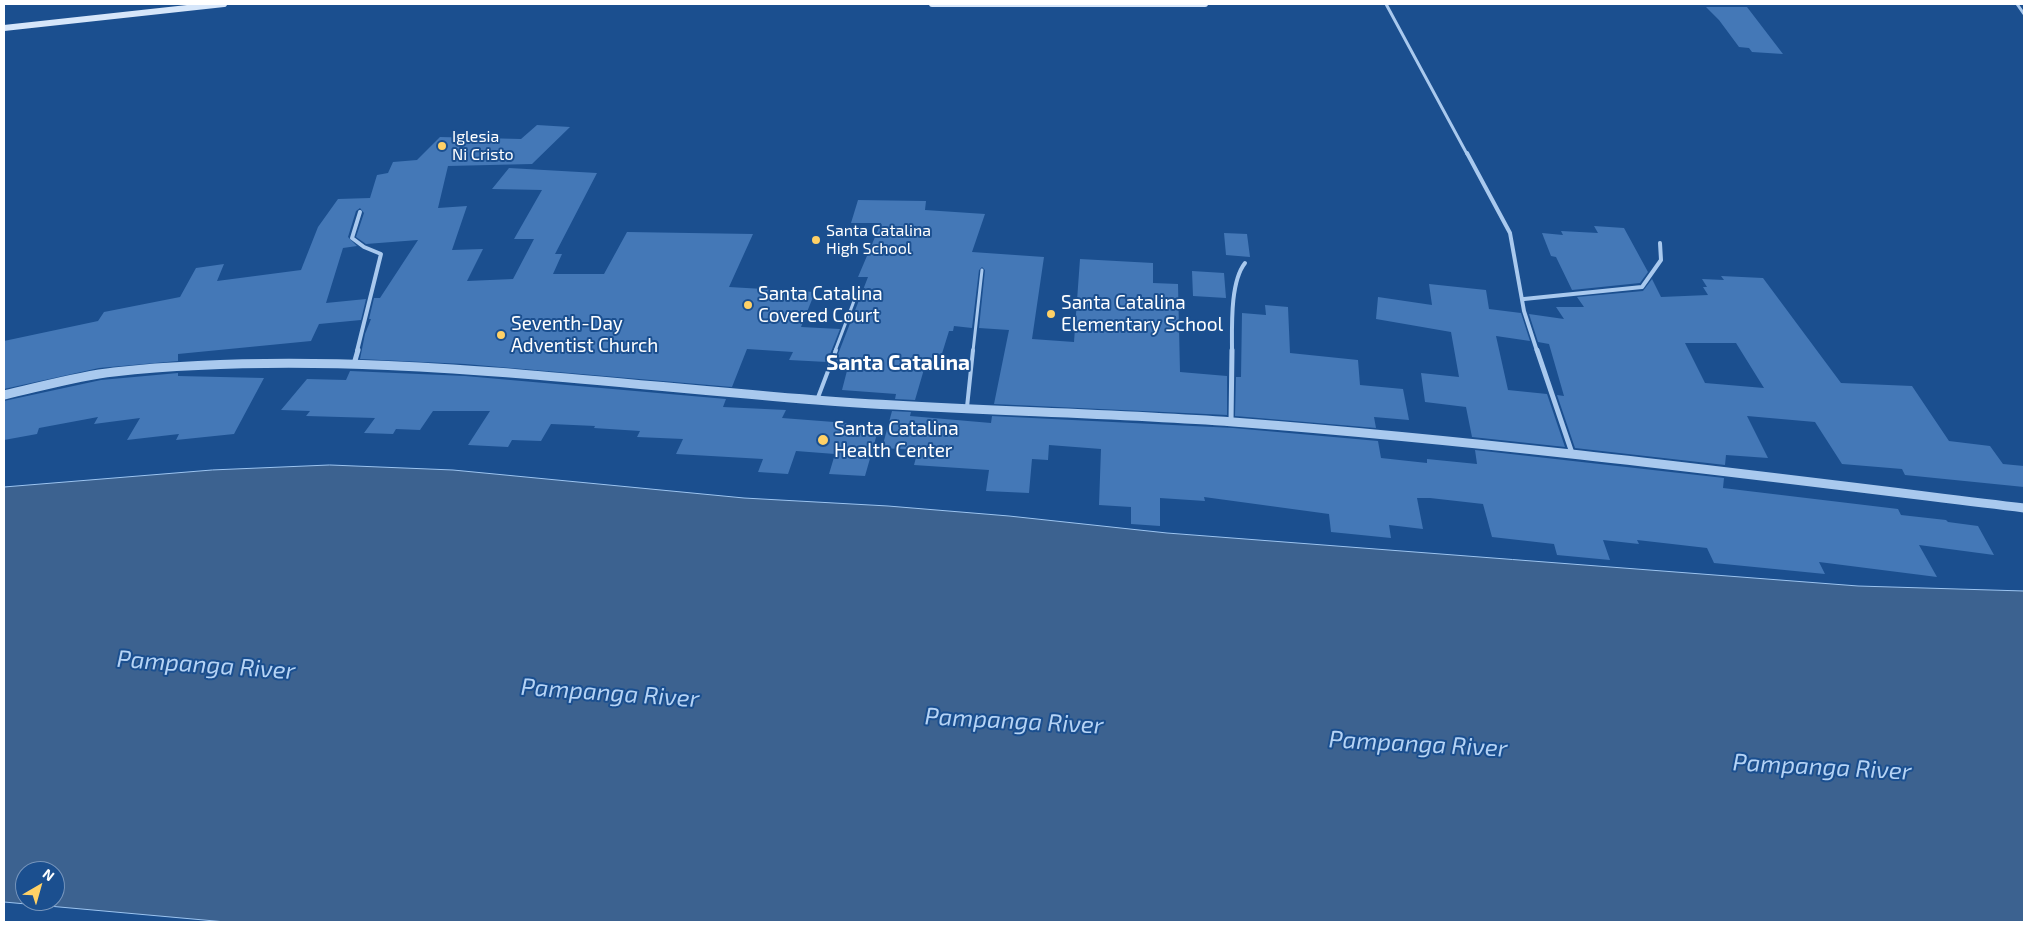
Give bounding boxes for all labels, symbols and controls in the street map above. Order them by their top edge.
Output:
place label: Iglesia Ni Cristo [452,127,514,165]
marker: Iglesia Ni Cristo [436,140,448,152]
place label: Santa Catalina High School [826,221,931,259]
marker: Santa Catalina High School [810,234,822,246]
place label: Santa Catalina Covered Court [758,283,883,327]
place label: Santa Catalina Elementary School [1061,292,1223,336]
marker: Santa Catalina Covered Court [742,299,754,311]
marker: Santa Catalina Elementary School [1045,308,1057,320]
place label: Seventh-Day Adventist Church [511,313,658,357]
marker: Seventh-Day Adventist Church [495,329,507,341]
district label: Santa Catalina [826,350,970,376]
place label: Santa Catalina Health Center [834,418,959,462]
marker: Santa Catalina Health Center [816,433,830,447]
water label: Pampanga River [116,644,296,686]
water label: Pampanga River [520,672,700,714]
water label: Pampanga River [924,702,1104,740]
water label: Pampanga River [1328,725,1508,763]
water label: Pampanga River [1732,748,1912,786]
north arrow [15,861,65,911]
text: N [40,865,58,884]

